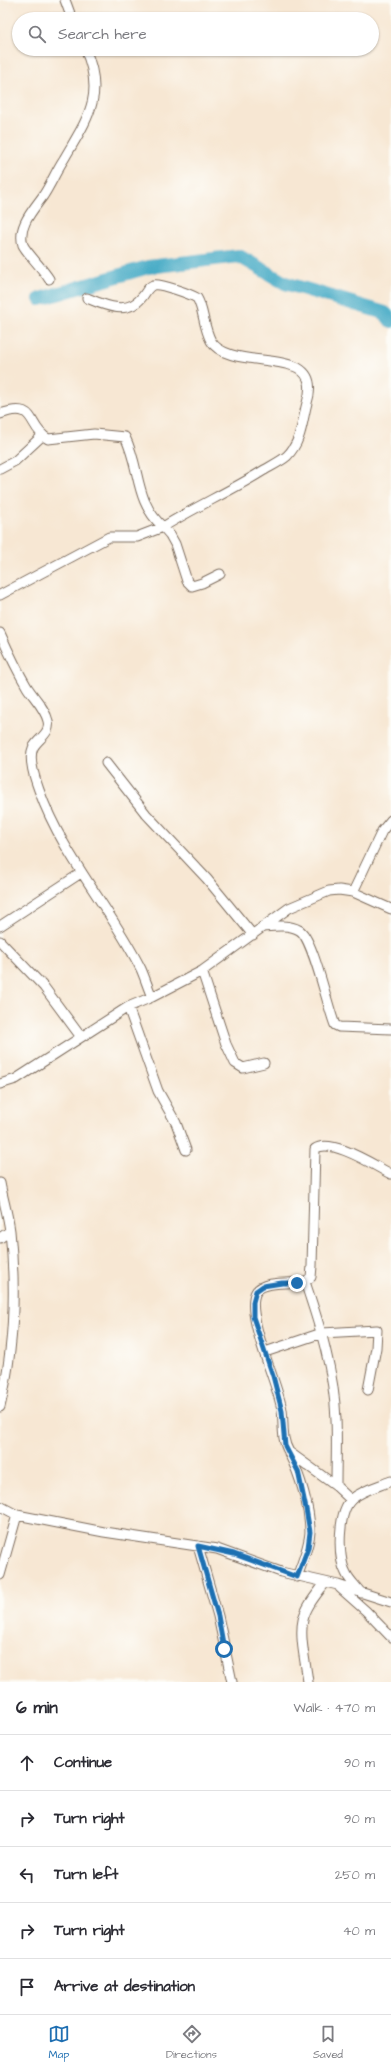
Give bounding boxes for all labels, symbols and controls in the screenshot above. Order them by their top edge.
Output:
search box [12,12,379,56]
icon: search [26,23,48,45]
text: Search here [58,24,147,45]
route end [288,1274,306,1292]
route start [215,1640,233,1658]
text: 6 min [16,1696,58,1720]
text: Walk · 470 m [294,1699,375,1717]
icon: ahead [16,1752,38,1774]
text: Continue [54,1752,112,1773]
text: 90 m [344,1754,375,1772]
icon: right [16,1808,38,1830]
text: Turn right [54,1808,125,1829]
text: 90 m [344,1810,375,1828]
icon: left [16,1864,38,1886]
text: Turn left [54,1864,118,1885]
text: 250 m [335,1866,375,1884]
icon: right [16,1920,38,1942]
text: Turn right [54,1920,125,1941]
text: 40 m [343,1922,375,1940]
icon: arrive [16,1976,38,1998]
text: Arrive at destination [54,1976,195,1997]
tab: Map [48,2023,70,2062]
tab: Directions [166,2023,217,2062]
tab: Saved [313,2023,343,2062]

